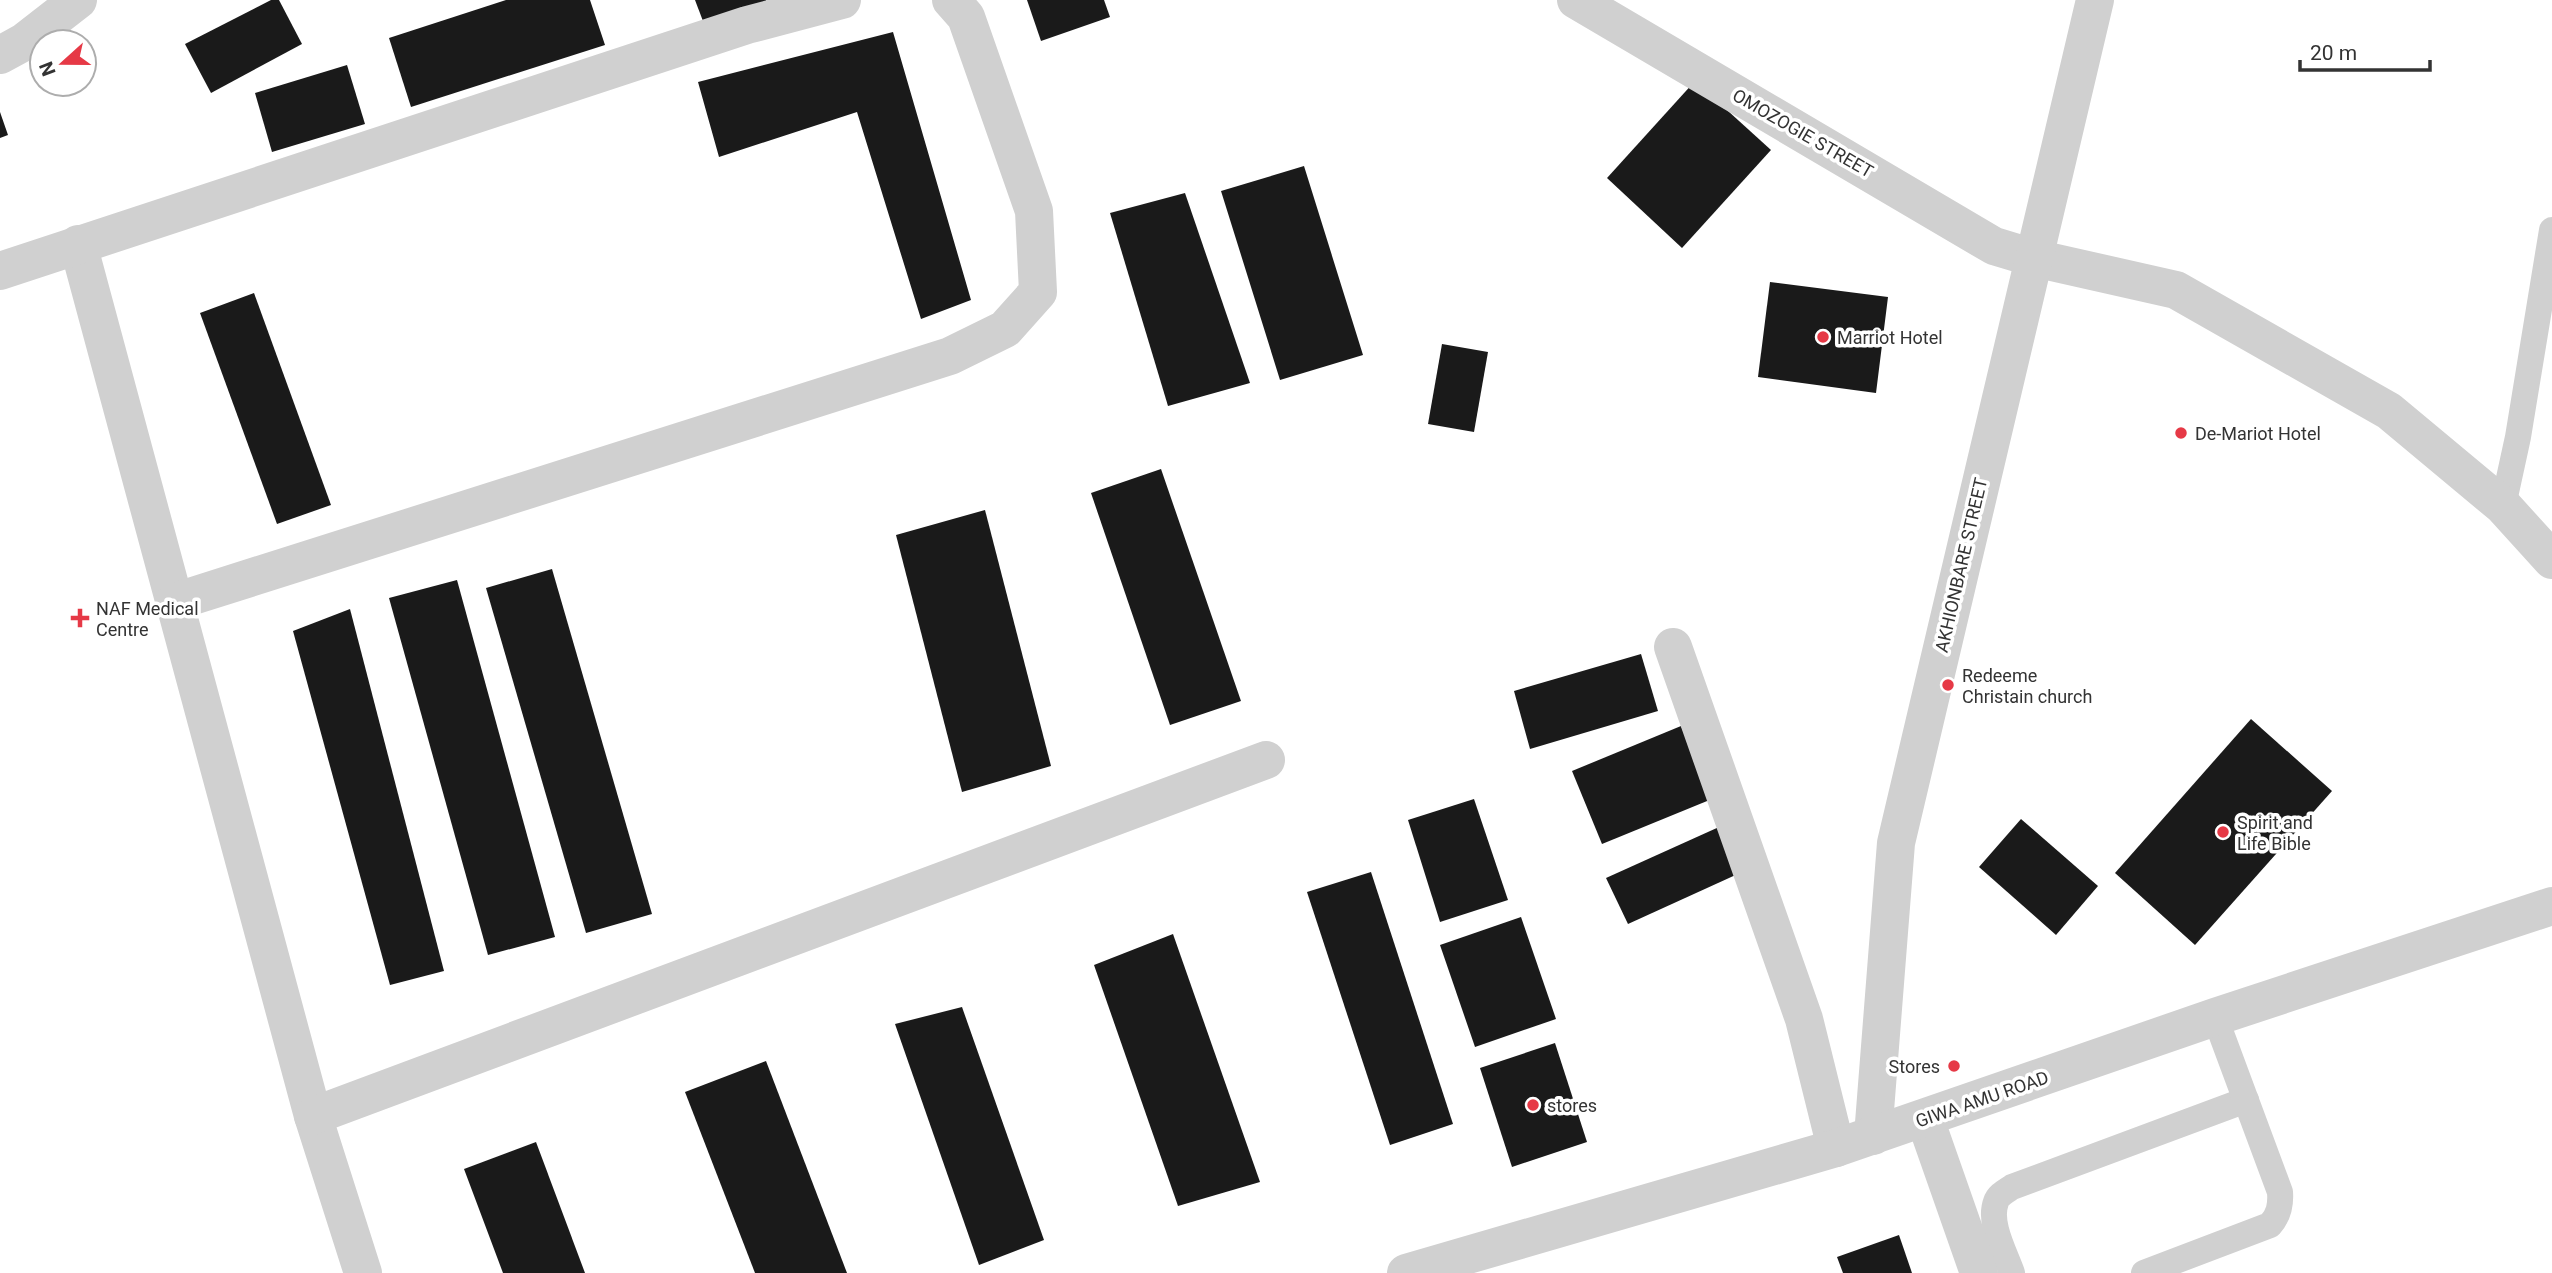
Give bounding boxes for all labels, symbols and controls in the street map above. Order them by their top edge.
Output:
north arrow [28,28,98,98]
scale bar [2300,28,2430,72]
text: 20 m [2310,41,2357,65]
text: N [34,59,61,79]
street label: OMOZOGIE STREET [1729,84,1877,182]
place label: Marriot Hotel [1837,327,1943,348]
marker: Marriot Hotel [1815,329,1831,345]
place label: De-Mariot Hotel [2195,423,2321,444]
marker: De-Mariot Hotel [2173,425,2189,441]
street label: AKHIONBARE STREET [1931,475,1991,654]
place label: NAF Medical Centre [96,598,199,640]
marker: NAF Medical Centre [70,608,90,628]
place label: Redeeme Christain church [1962,665,2092,707]
marker: Redeeme Christain church [1940,677,1956,693]
place label: Spirit and Life Bible [2237,812,2313,854]
marker: Spirit and Life Bible [2215,824,2231,840]
place label: Stores [1889,1056,1940,1077]
marker: Stores [1946,1058,1962,1074]
street label: GIWA AMU ROAD [1913,1066,2051,1132]
place label: stores [1547,1095,1597,1116]
marker: stores [1525,1097,1541,1113]

